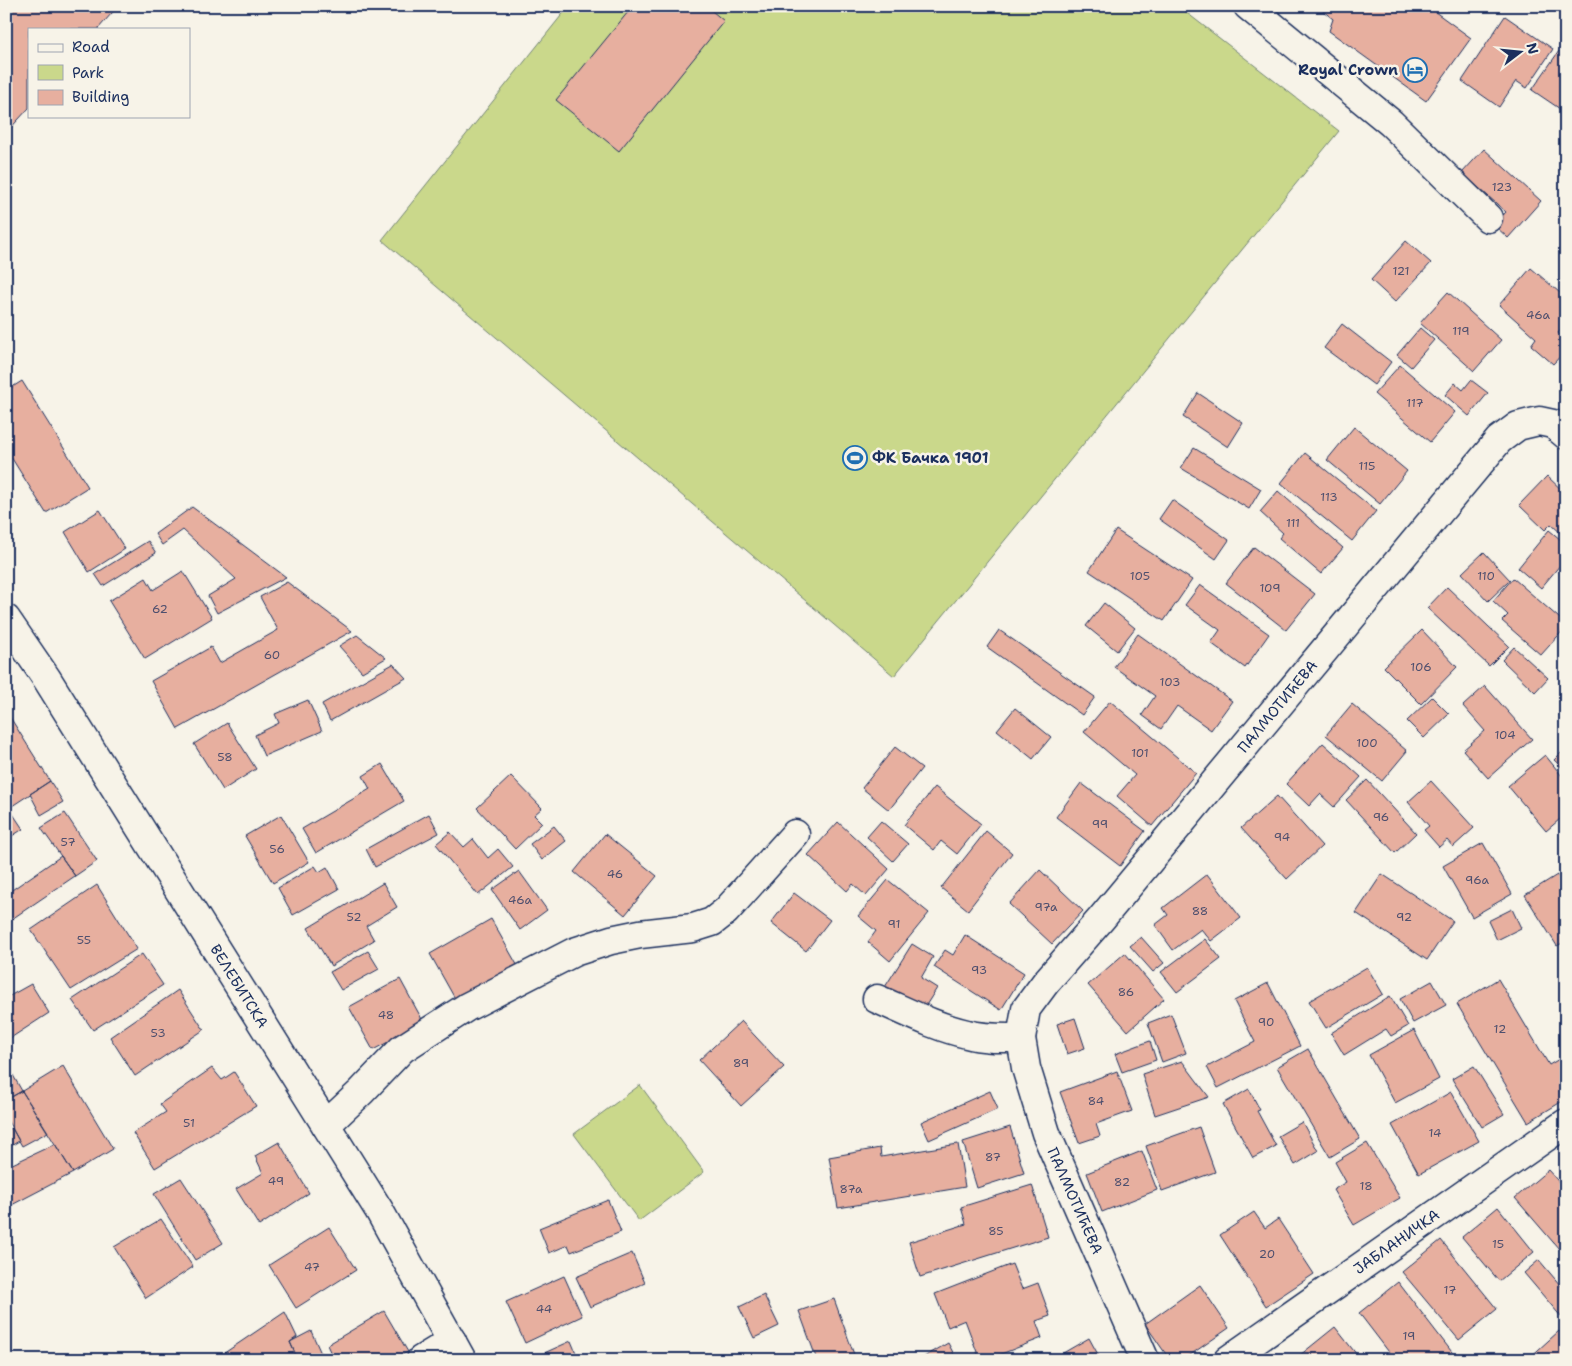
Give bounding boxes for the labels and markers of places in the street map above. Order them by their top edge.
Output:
hotel icon: Royal Crown [1402,57,1428,83]
place label: Royal Crown [1298,60,1398,80]
sports icon: ФК Бачка 1901 [842,445,868,471]
place label: ФК Бачка 1901 [872,448,989,468]

